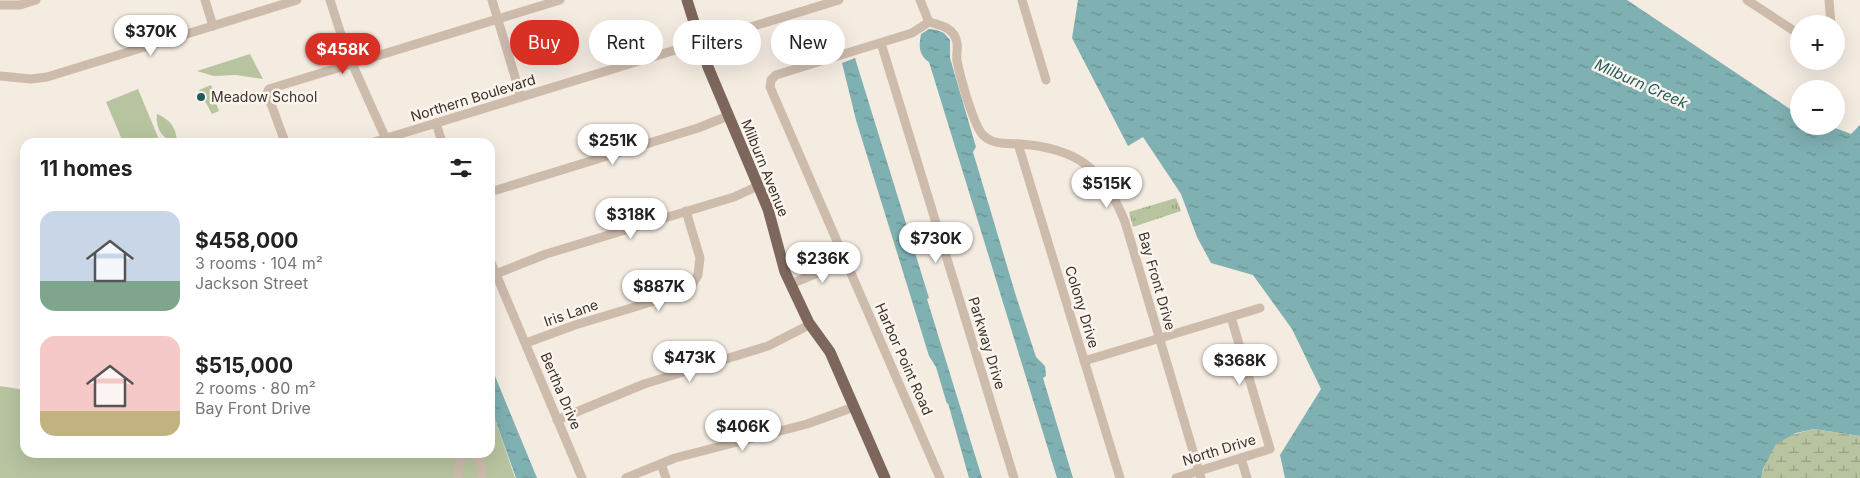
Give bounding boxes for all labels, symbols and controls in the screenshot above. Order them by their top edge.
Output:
pin: $370K [116,15,186,57]
map controls [1790,15,1845,135]
button: + [1790,15,1845,70]
chip: Buy [510,20,579,65]
chip: Rent [589,20,663,65]
chip: Filters [673,20,761,65]
chip: New [771,20,845,65]
text: $370K [125,21,177,41]
pin: $458K [308,32,378,75]
text: $458K [316,39,370,59]
water label: Milburn Creek [1592,55,1691,113]
street label: Northern Boulevard [408,70,537,125]
button: − [1790,80,1845,135]
place label: Meadow School [211,88,317,105]
marker: Meadow School [195,91,207,103]
street label: Milburn Avenue [738,117,793,219]
pin: $251K [578,124,648,166]
text: $251K [588,130,638,150]
icon: filters [447,154,475,182]
text: 11 homes [40,156,132,181]
pin: $515K [1072,166,1142,209]
text: $515K [1082,173,1132,193]
pin: $318K [596,198,666,240]
text: $318K [606,204,656,224]
pin: $730K [901,222,971,264]
text: $458,000 [195,228,298,253]
text: $730K [910,228,962,248]
street label: Bay Front Drive [1135,230,1180,332]
icon: home [80,231,140,291]
pin: $236K [788,242,858,284]
text: $236K [797,248,849,268]
text: 3 rooms · 104 m² [195,253,323,273]
street label: Colony Drive [1062,264,1103,350]
pin: $887K [624,270,694,312]
text: Jackson Street [195,273,308,293]
text: $887K [633,276,685,296]
street label: Iris Lane [542,295,600,330]
street label: Parkway Drive [965,295,1010,391]
street label: Harbor Point Road [872,300,937,418]
pin: $473K [655,340,725,383]
pin: $368K [1205,344,1275,386]
text: $473K [664,347,716,367]
street label: Bertha Drive [538,350,585,432]
text: $368K [1213,350,1267,370]
text: $515,000 [195,353,293,378]
icon: home [80,356,140,416]
text: 2 rooms · 80 m² [195,378,316,398]
text: Bay Front Drive [195,398,311,418]
pin: $406K [708,410,778,452]
text: $406K [716,416,770,436]
street label: North Drive [1180,430,1258,469]

